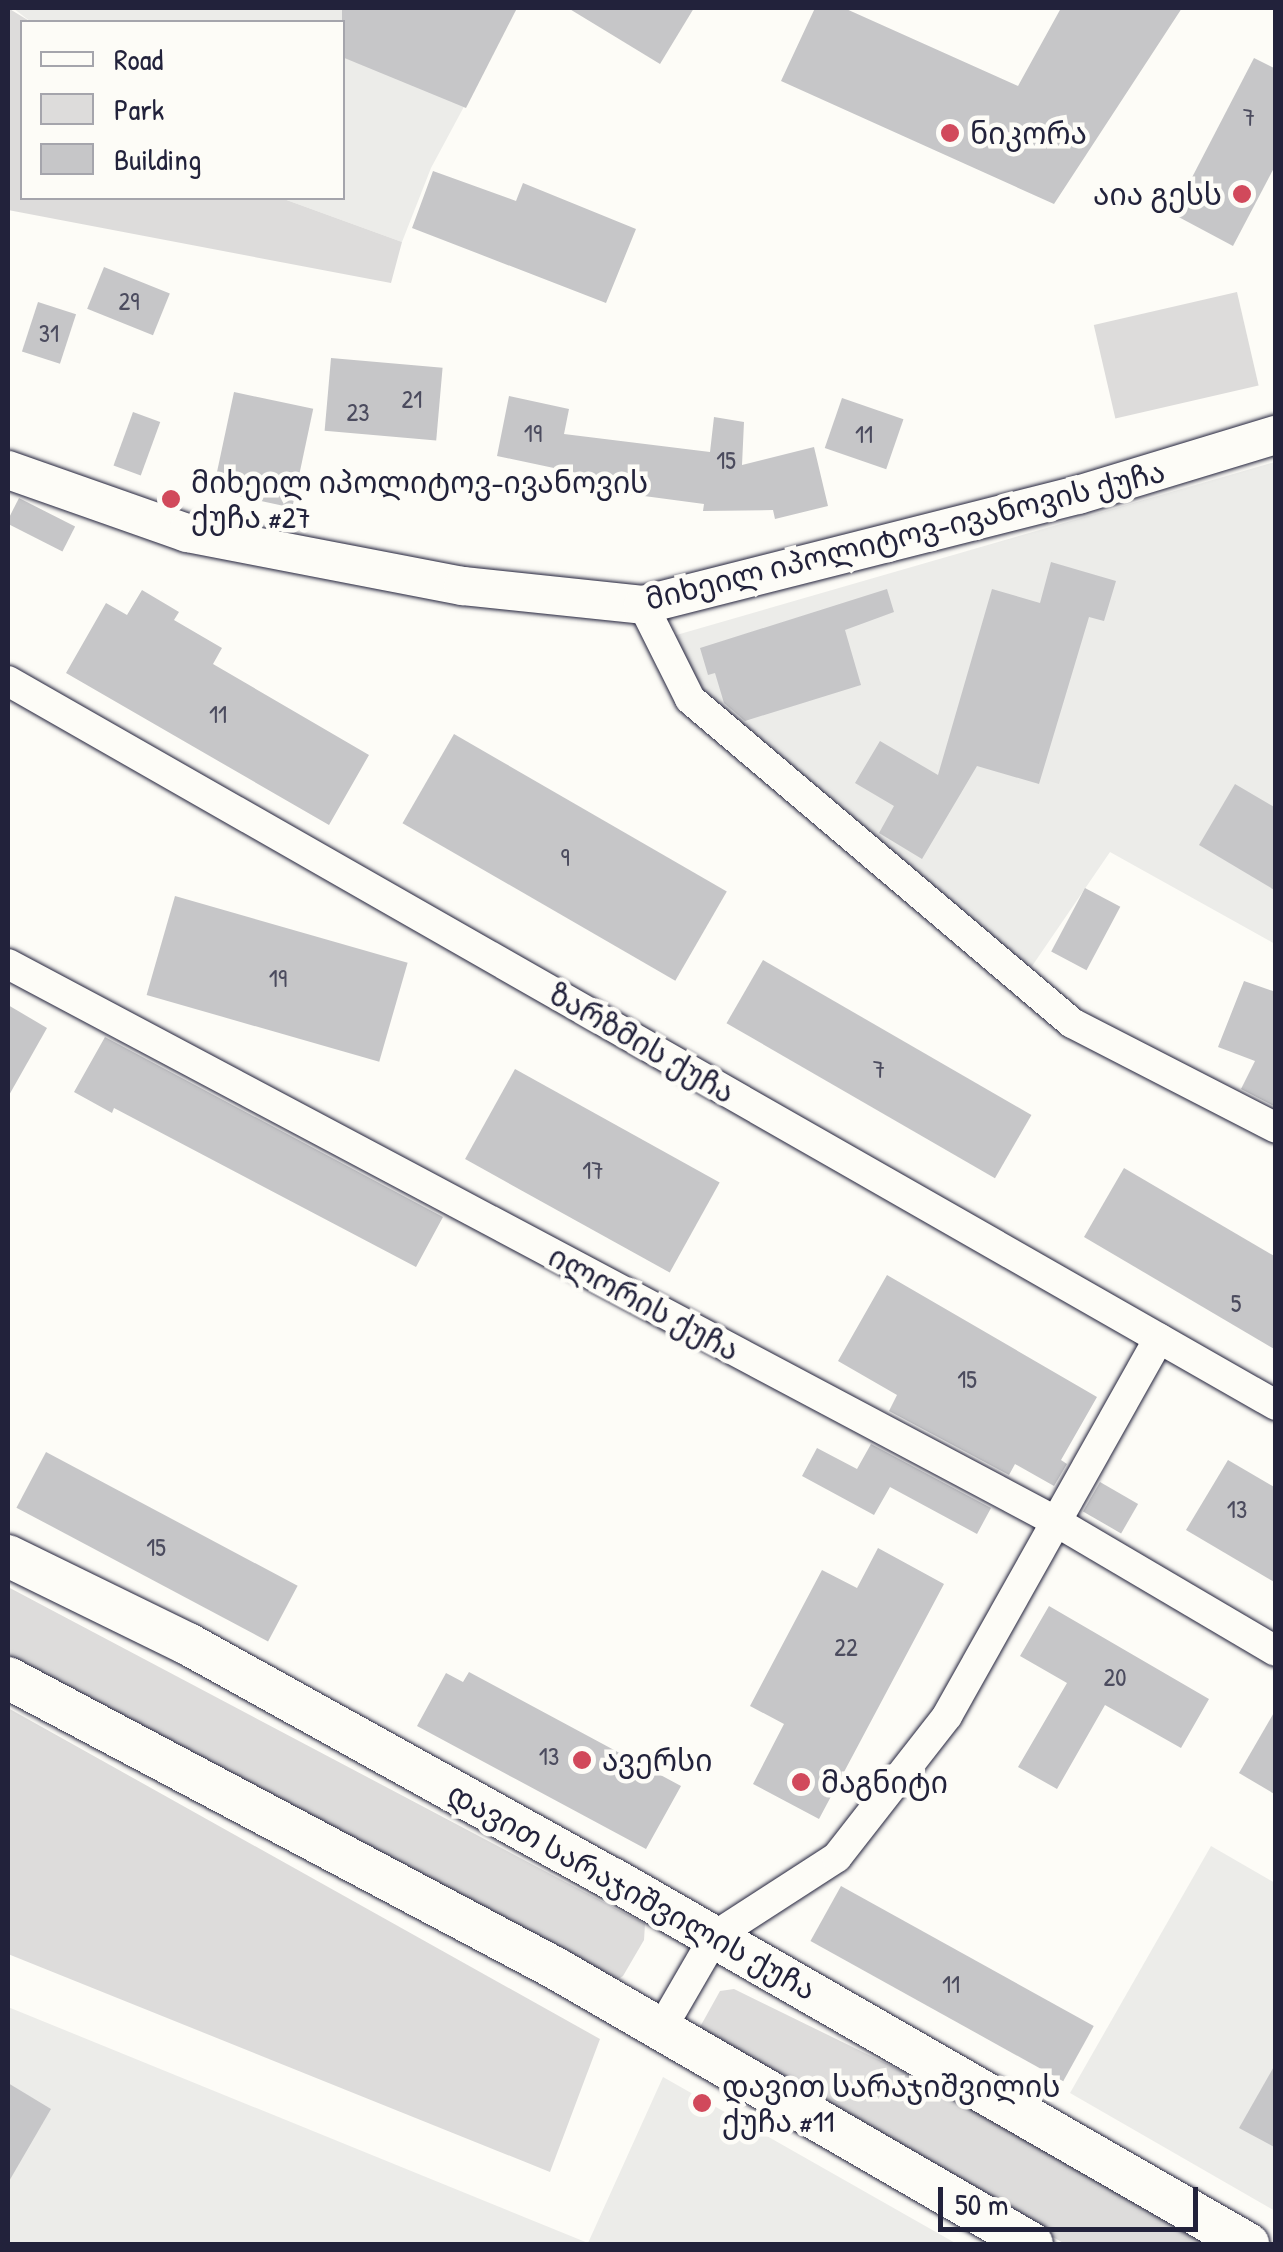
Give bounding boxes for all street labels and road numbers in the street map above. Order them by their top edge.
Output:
street label: მიხეილ იპოლიტოვ-ივანოვის ქუჩა [641,453,1169,617]
street label: ზარზმის ქუჩა [543,975,741,1111]
street label: ილორის ქუჩა [543,1238,745,1368]
street label: დავით სარაჯიშვილის ქუჩა [442,1775,822,2007]

